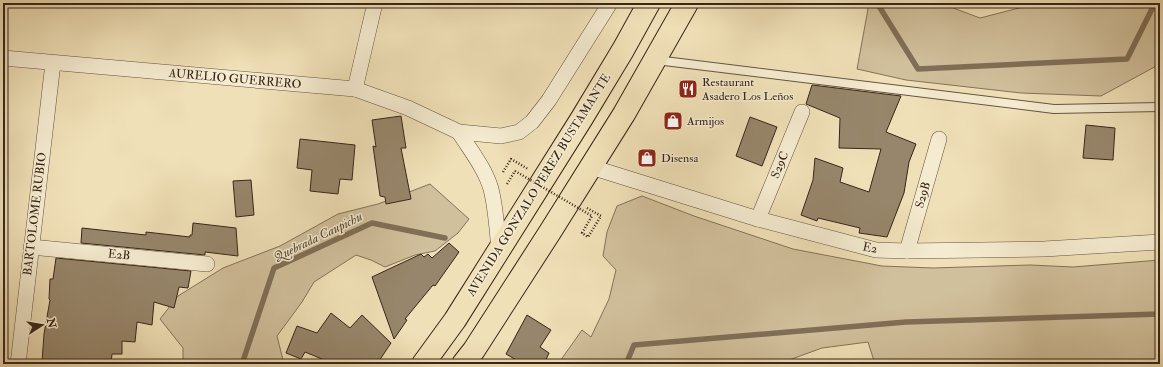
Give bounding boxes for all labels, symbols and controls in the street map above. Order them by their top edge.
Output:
street label: AURELIO GUERRERO [167,66,302,92]
street label: AVENIDA GONZALO PEREZ BUSTAMANTE [463,70,614,300]
place label: Restaurant Asadero Los Leños [701,75,793,104]
restaurant icon: Restaurant Asadero Los Leños [677,78,699,100]
shop icon: Armijos [662,110,684,132]
place label: Armijos [686,114,724,129]
shop icon: Disensa [636,147,658,169]
street label: S29C [768,149,792,181]
street label: BARTOLOME RUBIO [20,151,50,277]
place label: Disensa [661,151,699,166]
street label: S29B [912,180,934,210]
water label: Quebrada Caupichu [271,209,365,266]
street label: E2 [861,239,879,257]
street label: E2B [107,246,131,264]
north arrow [22,305,62,345]
text: N [44,316,59,330]

